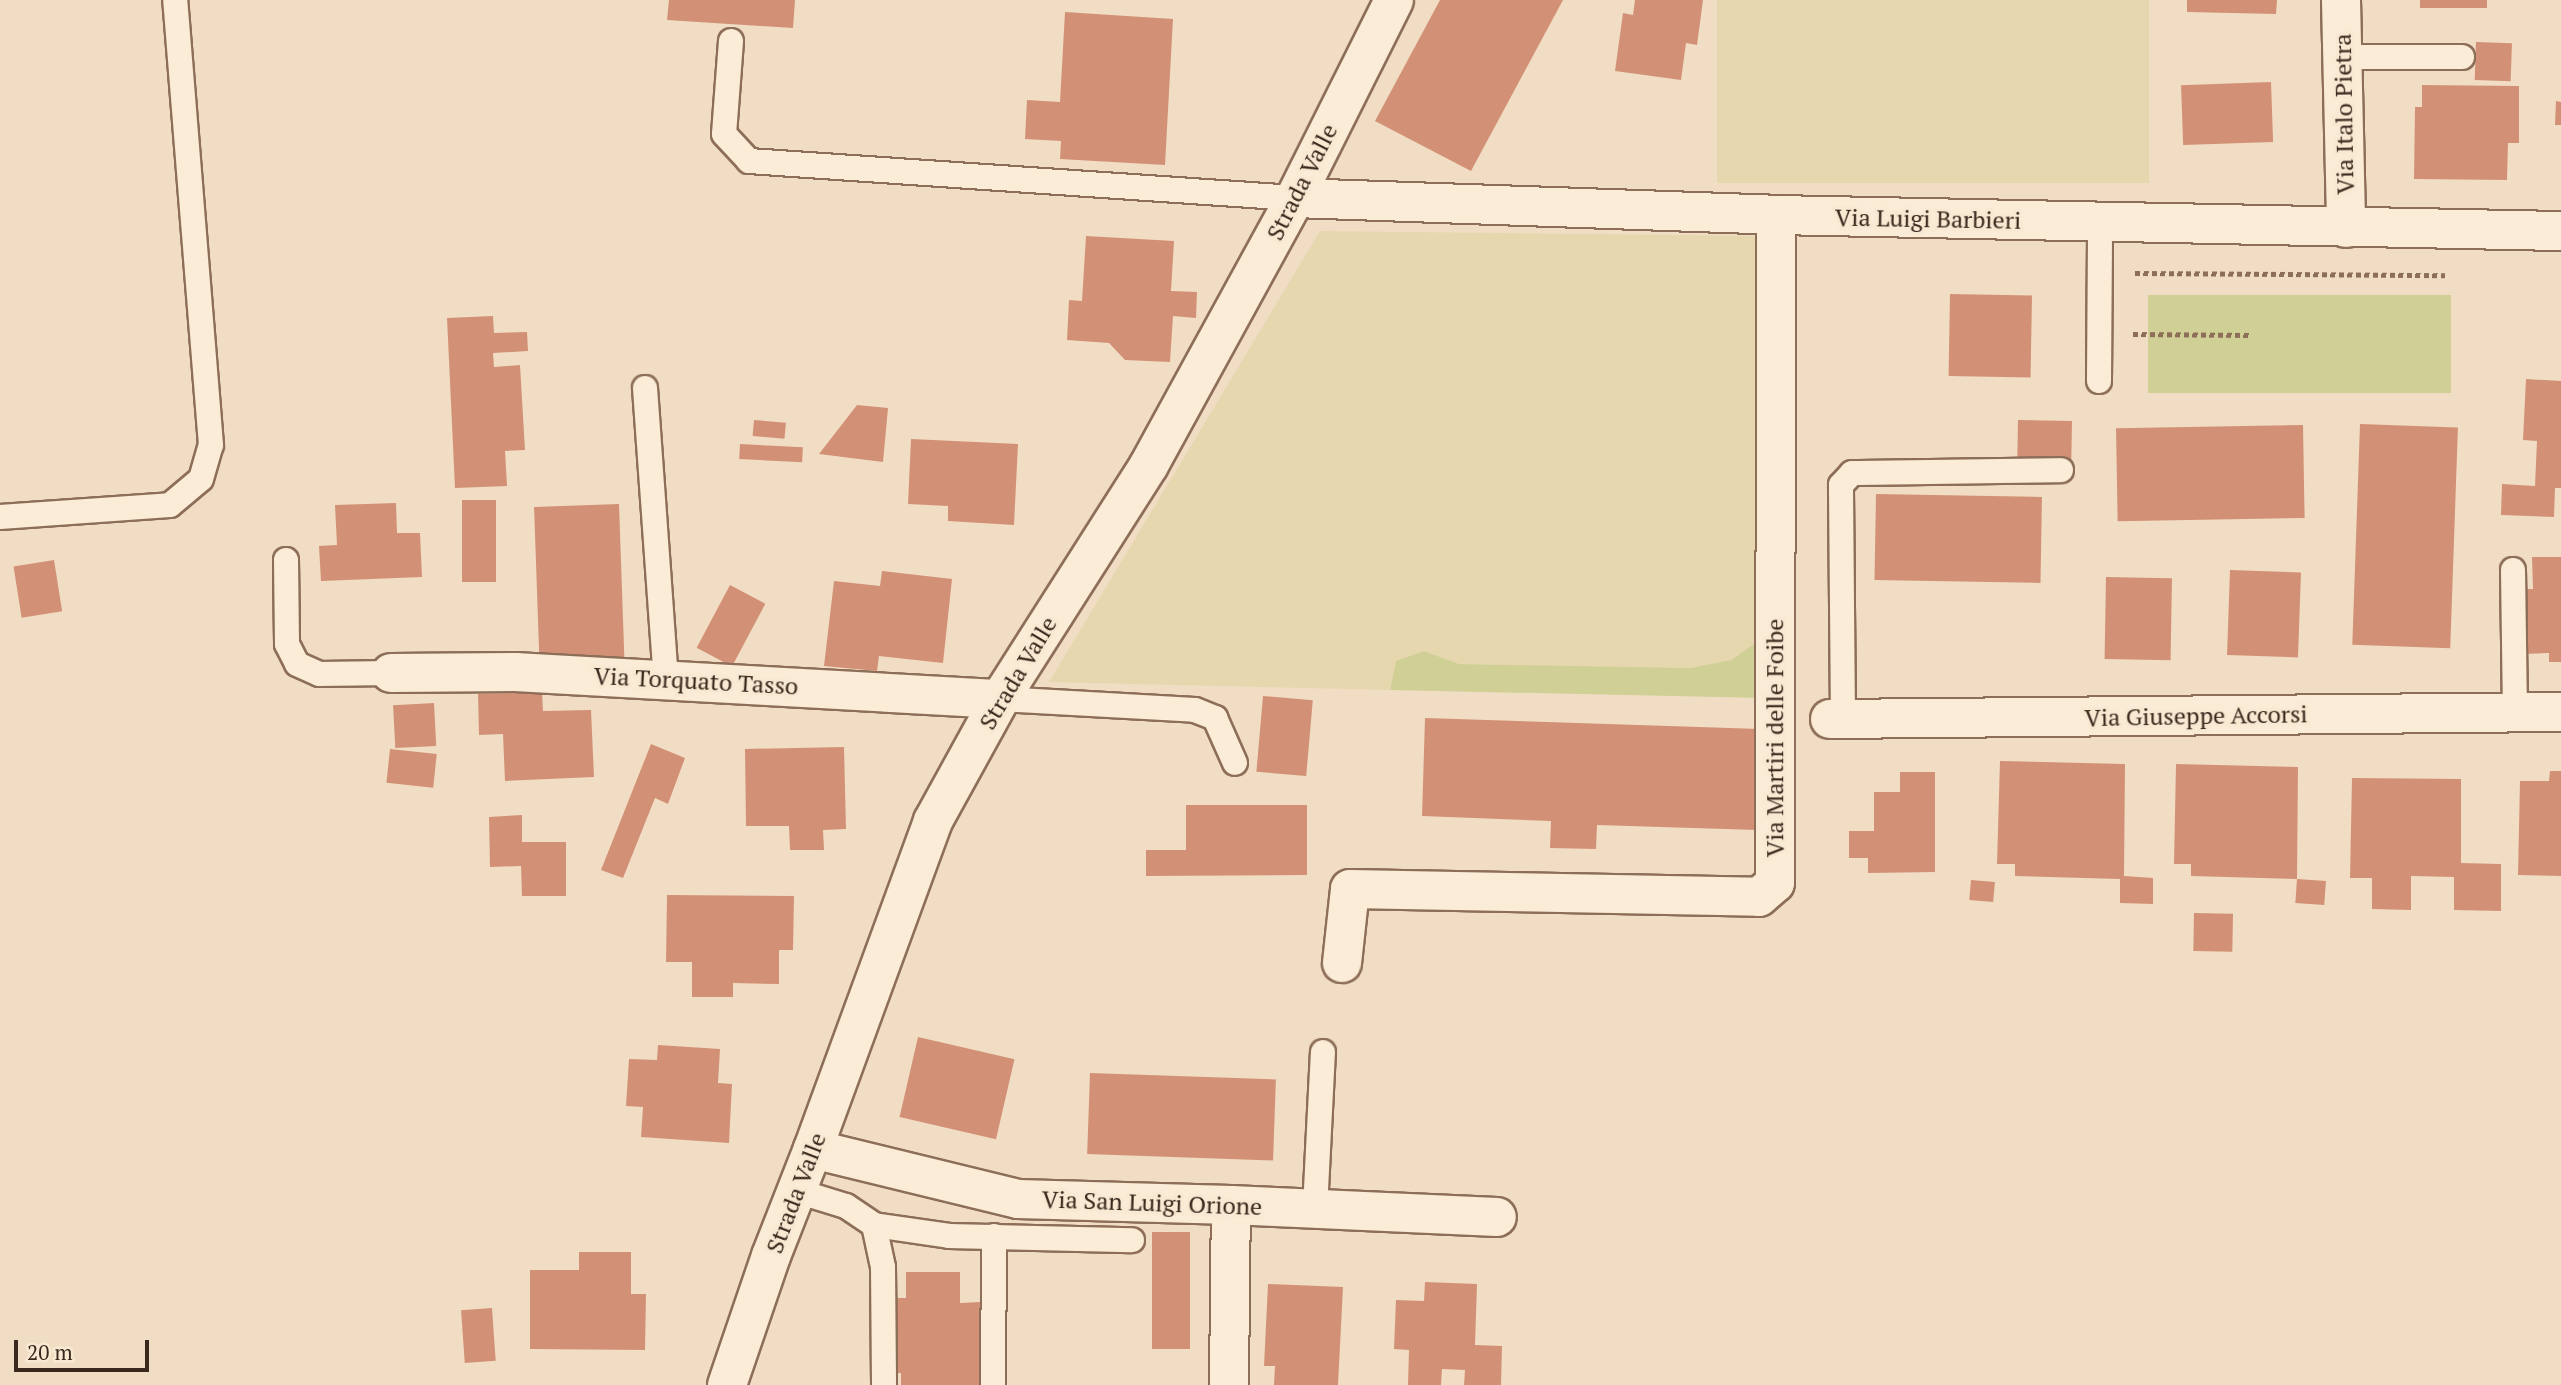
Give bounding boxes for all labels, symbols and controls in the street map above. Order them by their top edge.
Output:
street label: Via Italo Pietra [2328,33,2360,195]
street label: Strada Valle [1260,119,1344,245]
street label: Via Luigi Barbieri [1835,203,2021,235]
street label: Strada Valle [973,611,1063,735]
street label: Via Martiri delle Foibe [1761,619,1789,857]
street label: Via Torquato Tasso [593,661,799,701]
street label: Via Giuseppe Accorsi [2084,700,2308,732]
street label: Strada Valle [760,1128,832,1258]
street label: Via San Luigi Orione [1041,1185,1263,1221]
scale bar [18,1326,152,1370]
text: 20 m [27,1338,73,1366]

